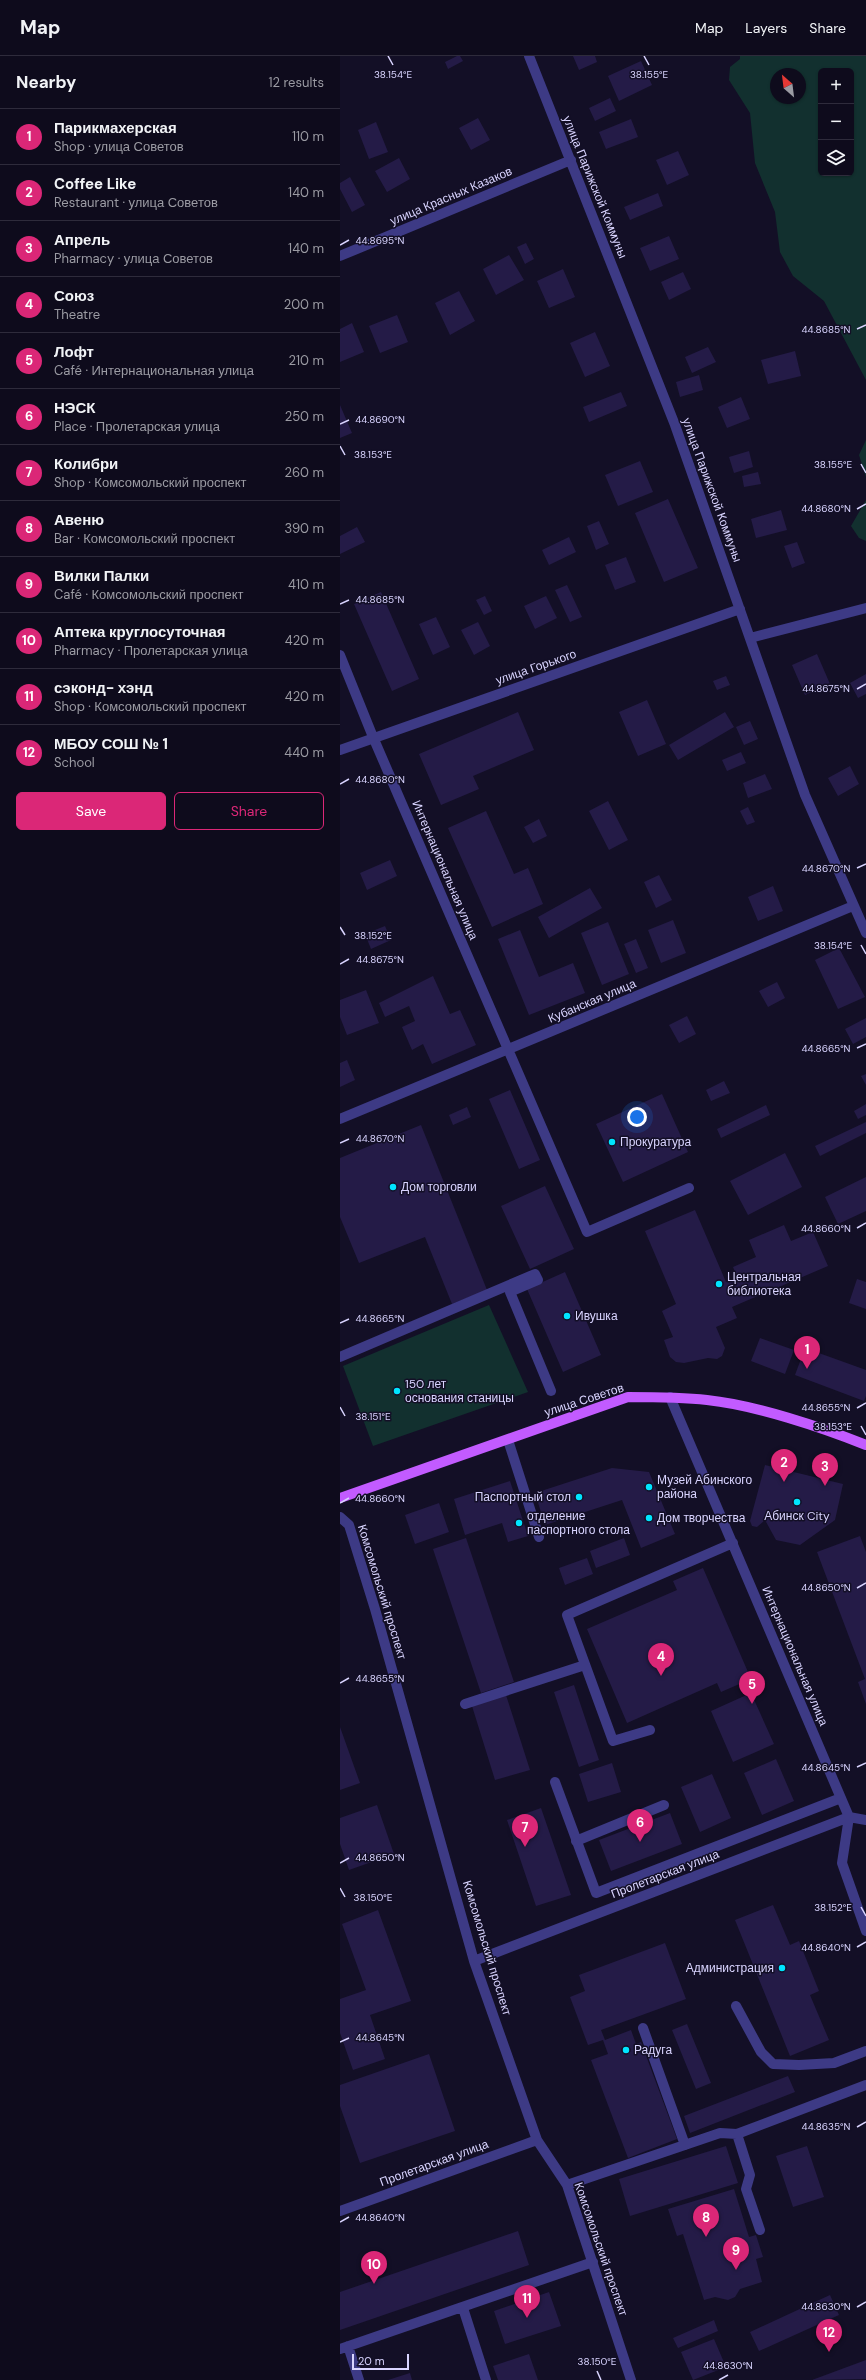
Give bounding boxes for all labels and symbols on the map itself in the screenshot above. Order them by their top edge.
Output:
text: 38.154°E [374,68,412,81]
text: 38.155°E [630,68,668,81]
north arrow [770,68,806,104]
street label: улица Парижской Коммуны [559,113,631,261]
street label: улица Красных Казаков [388,163,514,229]
text: 44.8695°N [356,234,405,247]
text: 44.8685°N [802,323,851,336]
text: 44.8690°N [355,413,405,426]
street label: улица Парижской Коммуны [678,416,746,564]
text: 38.153°E [354,448,392,461]
text: 38.155°E [814,458,852,471]
text: 44.8680°N [801,502,851,515]
text: 44.8685°N [356,593,405,606]
street label: улица Горького [494,646,579,688]
text: 44.8675°N [802,682,850,695]
text: 44.8680°N [355,773,405,786]
street label: Интернациональная улица [408,798,482,942]
text: 44.8670°N [802,862,850,875]
text: 38.152°E [354,929,392,942]
text: 38.154°E [814,939,852,952]
text: 44.8675°N [356,953,404,966]
street label: Кубанская улица [546,975,639,1027]
text: 44.8665°N [802,1042,851,1055]
your location [627,1107,647,1127]
text: 44.8670°N [356,1132,404,1145]
place label: Прокуратура [620,1134,691,1150]
marker: Прокуратура [607,1137,617,1147]
place label: Дом торговли [401,1179,477,1195]
marker: Дом торговли [388,1182,398,1192]
text: 44.8660°N [801,1222,851,1235]
place label: Центральная библиотека [727,1269,801,1299]
marker: Центральная библиотека [714,1279,724,1289]
place label: Ивушка [575,1308,618,1324]
marker: Ивушка [562,1311,572,1321]
text: 44.8665°N [356,1312,405,1325]
pin: 1 [794,1336,820,1369]
place label: 150 лет основания станицы [405,1376,514,1406]
street label: улица Советов [542,1380,626,1420]
marker: 150 лет основания станицы [392,1386,402,1396]
text: 44.8655°N [802,1401,850,1414]
text: 38.151°E [355,1410,391,1423]
text: 38.153°E [814,1420,852,1433]
pin: 2 [771,1449,797,1482]
pin: 3 [812,1453,838,1486]
place label: Музей Абинского района [657,1472,752,1502]
marker: Музей Абинского района [644,1482,654,1492]
place label: Паспортный стол [475,1489,571,1505]
text: 44.8660°N [355,1492,405,1505]
marker: Паспортный стол [574,1492,584,1502]
marker: Абинск City [792,1497,802,1507]
place label: отделение паспортного стола [527,1508,630,1538]
place label: Абинск City [764,1508,830,1524]
place label: Дом творчества [657,1510,746,1526]
marker: Дом творчества [644,1513,654,1523]
marker: отделение паспортного стола [514,1518,524,1528]
street label: Комсомольский проспект [354,1523,410,1662]
text: 44.8650°N [801,1581,851,1594]
street label: Интернациональная улица [758,1584,832,1728]
pin: 4 [648,1643,674,1676]
pin: 5 [739,1671,765,1704]
text: 44.8655°N [356,1672,404,1685]
text: 44.8645°N [802,1761,851,1774]
pin: 6 [627,1809,653,1842]
pin: 7 [512,1814,538,1847]
street label: Пролетарская улица [609,1846,722,1902]
text: 44.8650°N [355,1851,405,1864]
street label: Комсомольский проспект [459,1879,515,2018]
text: 38.150°E [354,1891,393,1904]
text: 38.152°E [814,1901,852,1914]
text: 44.8640°N [801,1941,851,1954]
place label: Администрация [686,1960,774,1976]
marker: Администрация [777,1963,787,1973]
text: 44.8645°N [356,2031,405,2044]
place label: Радуга [634,2042,672,2058]
marker: Радуга [621,2045,631,2055]
text: 44.8635°N [802,2120,850,2133]
street label: Пролетарская улица [377,2136,491,2190]
street label: Комсомольский проспект [571,2180,632,2318]
pin: 8 [693,2204,719,2237]
text: 44.8640°N [355,2211,405,2224]
pin: 9 [723,2237,749,2270]
pin: 10 [361,2251,387,2284]
pin: 11 [514,2285,540,2318]
text: 44.8630°N [801,2300,851,2313]
pin: 12 [816,2319,842,2352]
scale bar [352,2352,409,2371]
text: 38.150°E [578,2355,617,2368]
text: 44.8630°N [703,2359,753,2372]

